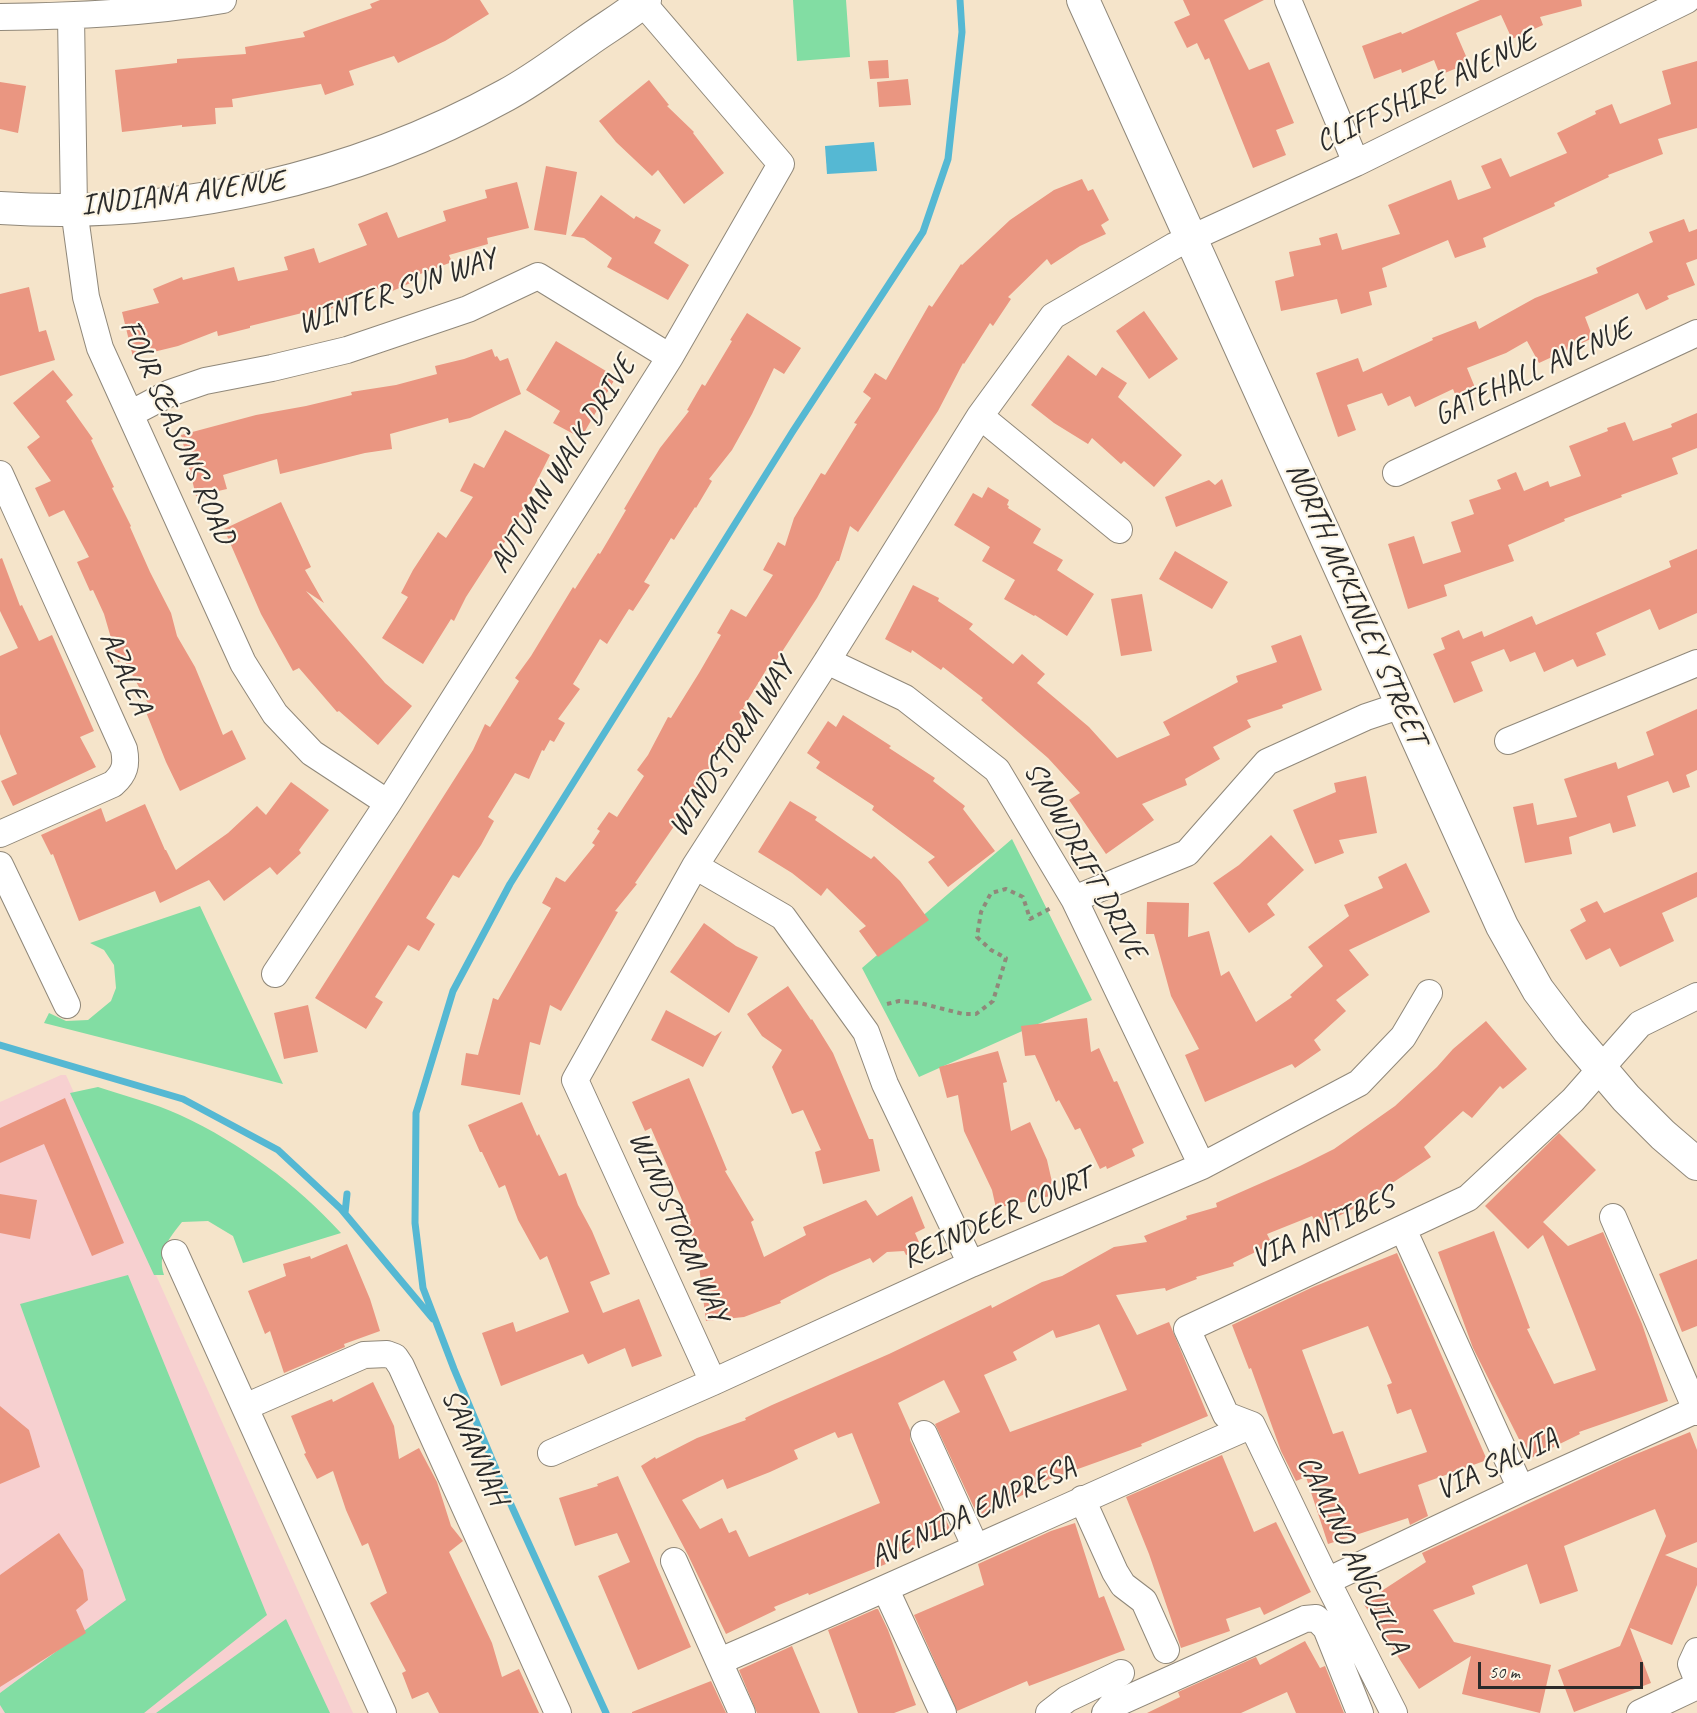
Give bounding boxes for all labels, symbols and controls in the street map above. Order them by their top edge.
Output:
street label: CLIFFSHIRE AVENUE [1310,23,1542,161]
street label: INDIANA AVENUE [79,164,287,224]
street label: WINTER SUN WAY [293,241,501,343]
street label: GATEHALL AVENUE [1429,312,1637,434]
street label: FOUR SEASONS ROAD [111,314,243,550]
street label: AUTUMN WALK DRIVE [482,350,644,580]
street label: NORTH MCKINLEY STREET [1277,457,1435,751]
street label: AZALEA [91,626,159,720]
street label: WINDSTORM WAY [661,652,803,844]
street label: SNOWDRIFT DRIVE [1015,756,1153,966]
street label: WINDSTORM WAY [620,1126,736,1328]
street label: REINDEER COURT [897,1161,1097,1277]
street label: VIA ANTIBES [1246,1180,1400,1278]
street label: SAVANNAH [433,1383,515,1511]
street label: VIA SALVIA [1430,1421,1564,1509]
street label: AVENIDA EMPRESA [865,1450,1081,1576]
street label: CAMINO ANGUILLA [1288,1450,1416,1660]
scale bar [1481,1650,1646,1688]
text: 50 m [1489,1661,1520,1683]

